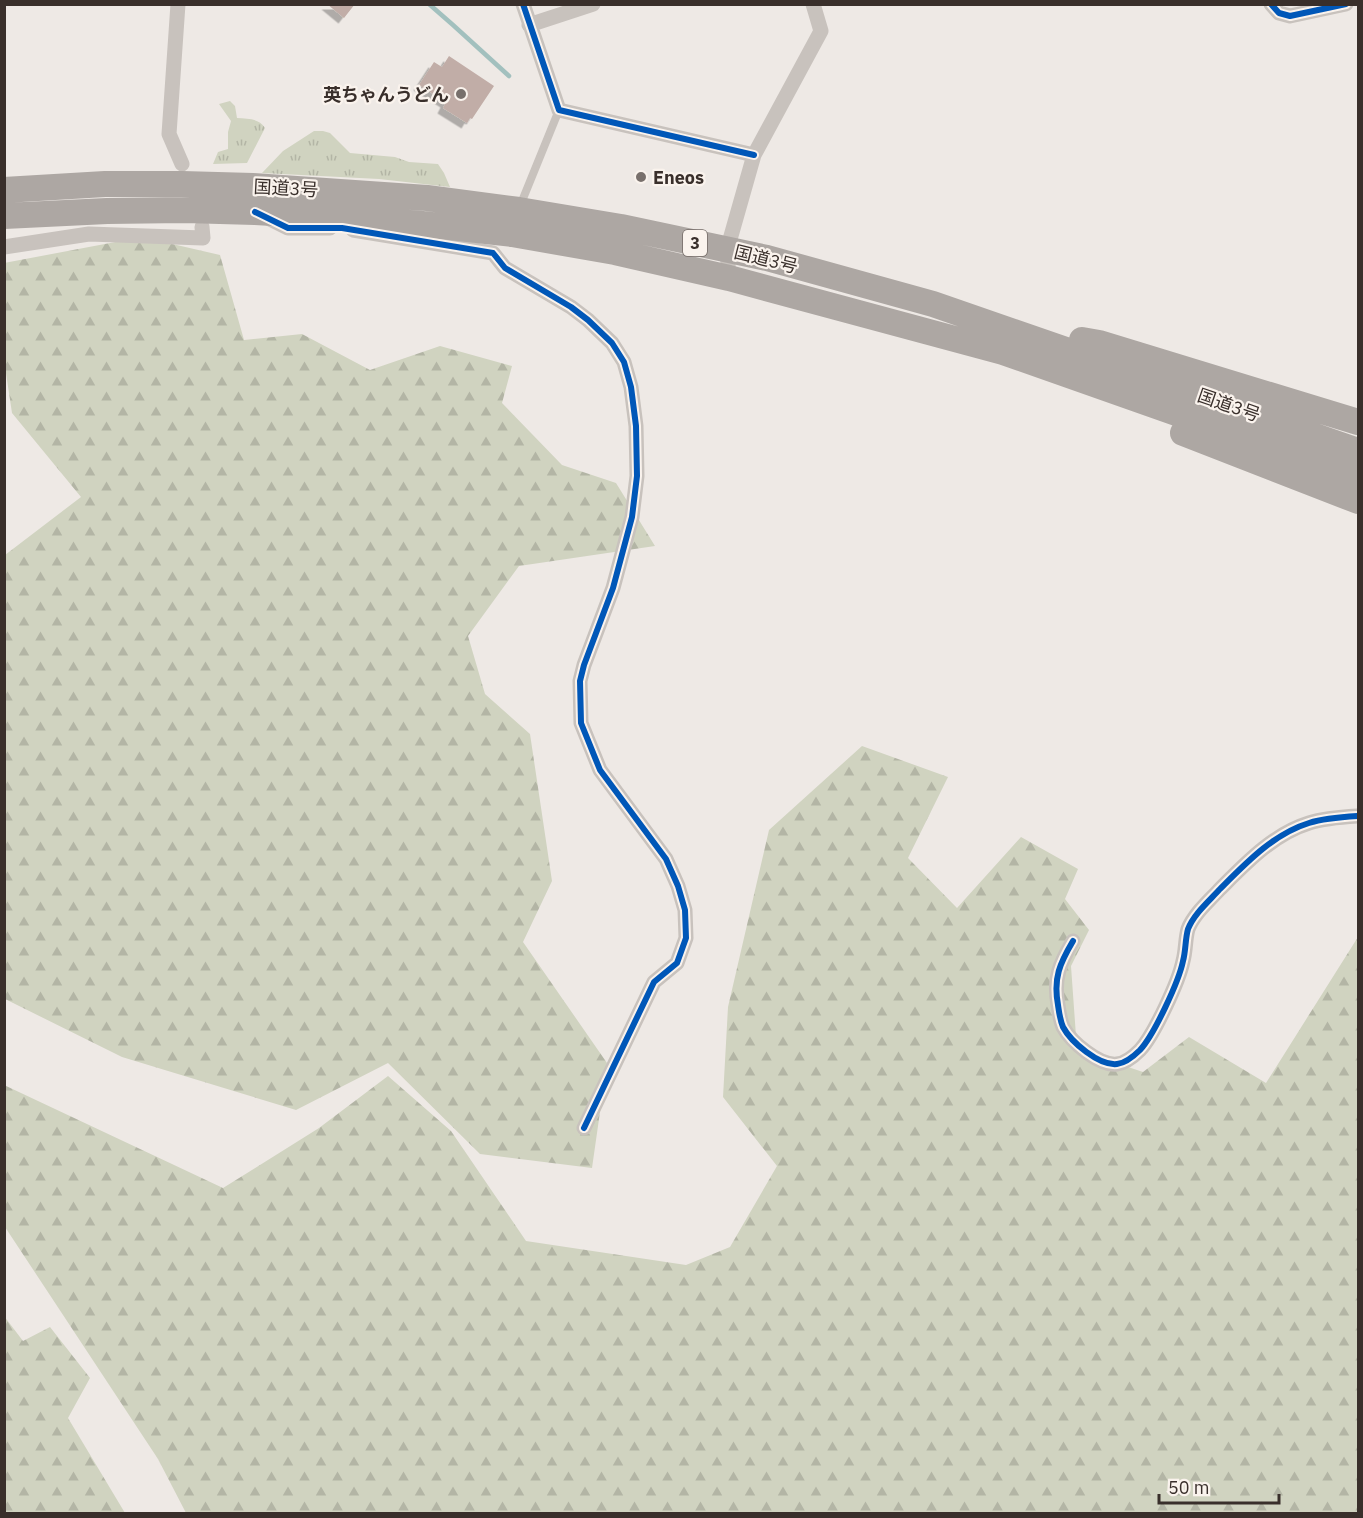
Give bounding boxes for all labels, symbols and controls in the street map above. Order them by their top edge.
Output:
place label: 英ちゃんうどん [323,83,449,106]
marker: 英ちゃんうどん [454,87,468,101]
place label: Eneos [653,166,704,189]
marker: Eneos [634,170,648,184]
street label: 国道3号 [253,175,319,201]
road number: 3 [683,230,707,256]
street label: 国道3号 [732,240,800,278]
street label: 国道3号 [1195,384,1263,426]
scale bar [1159,1467,1279,1505]
text: 50 m [1168,1476,1210,1499]

